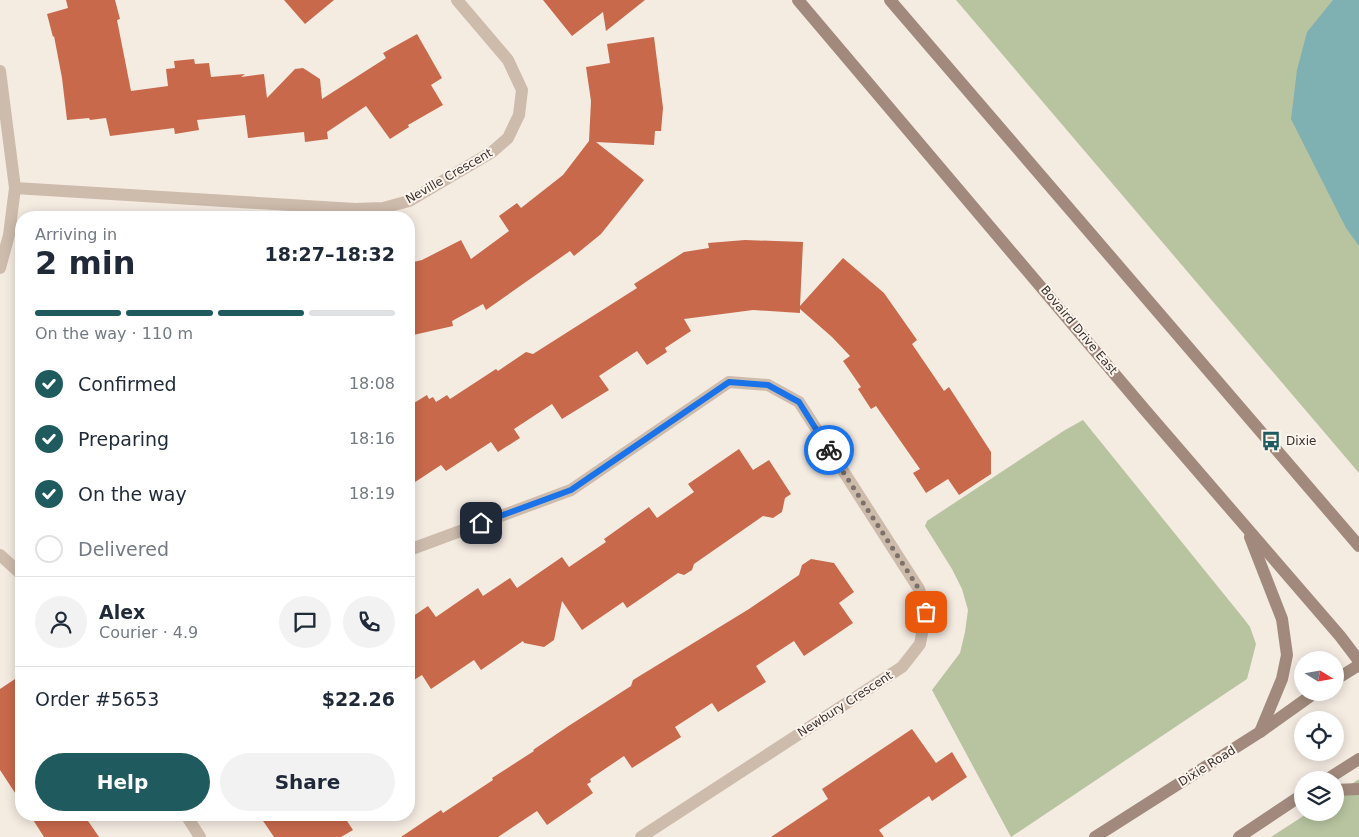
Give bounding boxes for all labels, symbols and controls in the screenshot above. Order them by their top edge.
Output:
street label: Neville Crescent [403,145,495,206]
text: Arriving in [35,225,117,244]
text: 18:27–18:32 [265,243,395,265]
text: 2 min [35,244,136,282]
street label: Bovaird Drive East [1038,283,1120,377]
text: On the way · 110 m [35,324,193,343]
icon: check [35,370,63,398]
text: Confirmed [78,373,177,395]
text: 18:08 [349,374,395,393]
icon: check [35,425,63,453]
courier [804,425,854,475]
text: Preparing [78,428,169,450]
text: 18:16 [349,429,395,448]
bus stop icon: Dixie [1260,430,1282,452]
place label: Dixie [1286,434,1316,448]
icon: bike [815,436,843,464]
icon: check [35,480,63,508]
text: On the way [78,483,187,505]
text: 18:19 [349,484,395,503]
pin [460,502,502,544]
icon: home [467,509,495,537]
text: Delivered [78,538,169,560]
pin [905,591,947,633]
button: person [35,596,87,648]
button: chat [279,596,331,648]
button: phone [343,596,395,648]
icon: bag [912,598,940,626]
text: Alex [99,601,145,623]
text: Courier · 4.9 [99,623,198,642]
north arrow [1294,651,1344,701]
map controls [1294,651,1344,821]
street label: Newbury Crescent [795,668,895,740]
text: Order #5653 [35,688,159,710]
text: $22.26 [322,688,395,710]
button: locate [1294,711,1344,761]
street label: Dixie Road [1176,743,1238,789]
button: Help [35,753,210,811]
button: Share [220,753,395,811]
button: layers [1294,771,1344,821]

